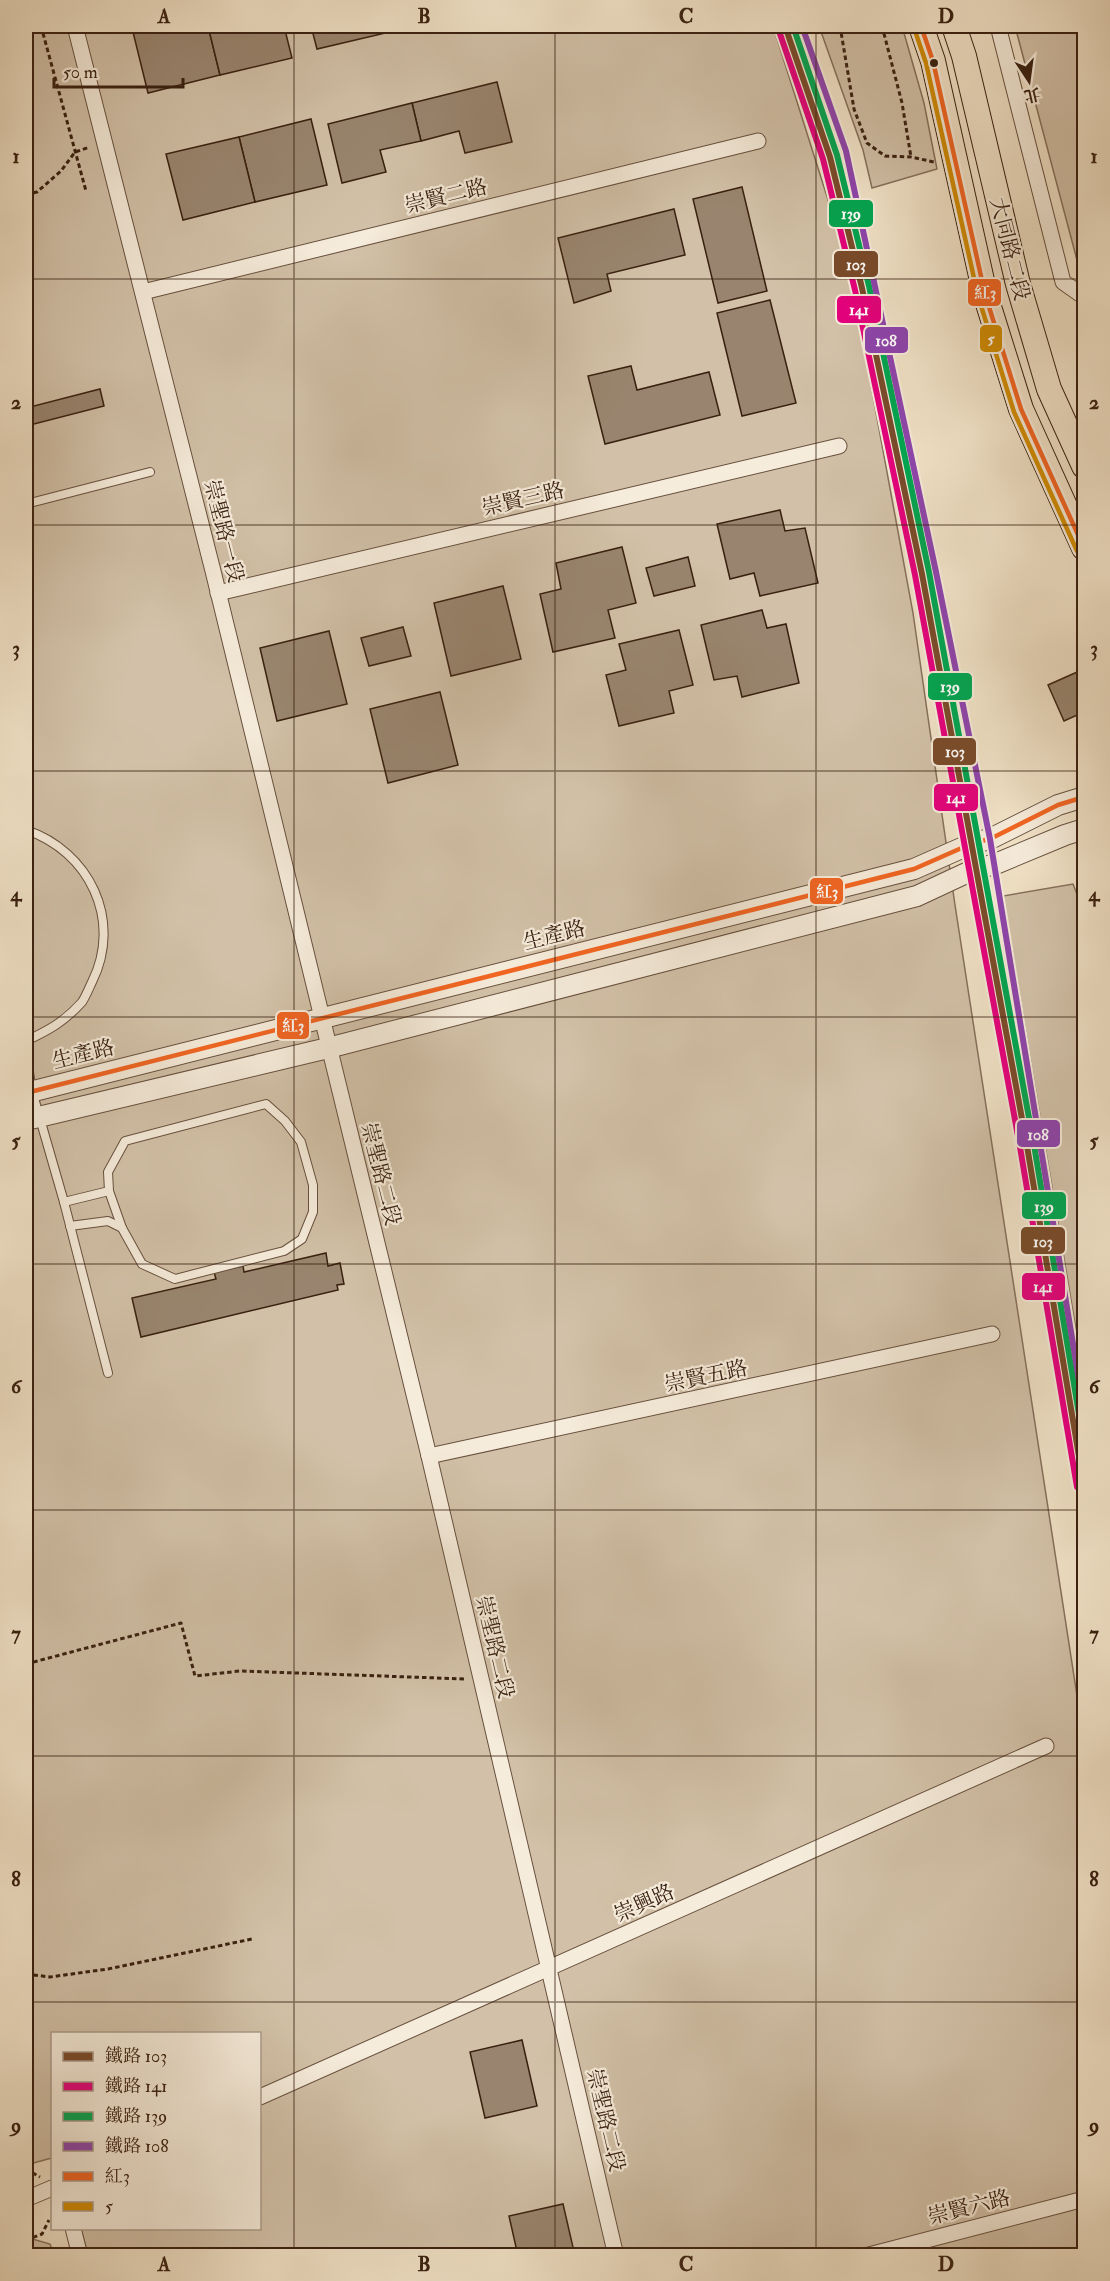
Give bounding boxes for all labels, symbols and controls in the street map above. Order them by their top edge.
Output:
text: A [157,4,171,29]
text: B [417,4,431,29]
text: C [679,4,693,29]
text: D [938,4,954,29]
scale bar [54,51,183,89]
north arrow [999,51,1059,111]
unlabelled marker [928,57,940,69]
text: 50 m [63,61,98,84]
text: 北 [1022,83,1042,106]
text: 1 [12,144,20,169]
text: 1 [1090,144,1098,169]
street label: 崇賢二路 [402,173,490,220]
street label: 大同路二段 [984,195,1035,303]
line badge: 139 [828,199,874,228]
text: 139 [841,204,861,224]
line badge: 103 [833,250,879,278]
text: 103 [846,255,866,275]
line badge: 紅3 [967,278,1002,307]
text: 紅3 [974,283,996,303]
line badge: 141 [836,295,882,324]
text: 141 [849,300,869,320]
line badge: 5 [979,324,1003,353]
line badge: 108 [864,326,909,354]
text: 5 [987,329,995,349]
text: 108 [875,331,897,351]
text: 2 [11,390,21,415]
text: 2 [1089,390,1099,415]
street label: 崇聖路一段 [198,477,249,585]
street label: 崇賢三路 [479,477,567,522]
text: 3 [12,636,20,661]
text: 3 [1090,636,1098,661]
line badge: 139 [927,672,973,701]
text: 139 [940,677,960,697]
line badge: 103 [932,737,977,766]
text: 103 [945,742,965,762]
line badge: 141 [933,783,979,812]
text: 141 [946,788,966,808]
line badge: 紅3 [809,877,844,905]
text: 4 [10,882,23,907]
text: 紅3 [816,882,838,902]
text: 4 [1088,882,1101,907]
street label: 生產路 [520,915,588,956]
line badge: 紅3 [276,1011,310,1040]
text: 紅3 [282,1016,304,1036]
street label: 生產路 [49,1034,117,1075]
line badge: 108 [1016,1119,1061,1148]
street label: 崇聖路二段 [355,1120,406,1228]
text: 108 [1027,1125,1049,1145]
text: 5 [12,1128,22,1153]
text: 5 [1090,1128,1100,1153]
line badge: 139 [1021,1191,1067,1220]
text: 139 [1034,1197,1054,1217]
line badge: 103 [1020,1226,1066,1255]
text: 103 [1033,1232,1053,1252]
line badge: 141 [1021,1272,1066,1301]
text: 141 [1033,1277,1053,1297]
street label: 崇賢五路 [662,1355,750,1398]
text: 6 [11,1374,23,1399]
text: 6 [1089,1374,1101,1399]
street label: 崇聖路二段 [470,1593,519,1701]
text: 7 [11,1621,21,1646]
text: 7 [1089,1621,1099,1646]
text: 8 [11,1867,21,1892]
text: 8 [1089,1867,1099,1892]
street label: 崇興路 [610,1878,678,1929]
legend [51,2032,261,2230]
text: 鐵路 103 [105,2045,167,2068]
street label: 崇聖路二段 [581,2066,630,2174]
text: 鐵路 141 [105,2075,167,2098]
text: 鐵路 139 [105,2105,167,2128]
text: 9 [9,2113,21,2138]
text: 9 [1087,2113,1099,2138]
text: 鐵路 108 [105,2135,169,2158]
text: 紅3 [105,2165,130,2188]
street label: 崇賢六路 [925,2184,1013,2231]
text: 5 [105,2195,113,2218]
text: A [157,2252,171,2277]
text: B [417,2252,431,2277]
text: C [679,2252,693,2277]
text: D [938,2252,954,2277]

